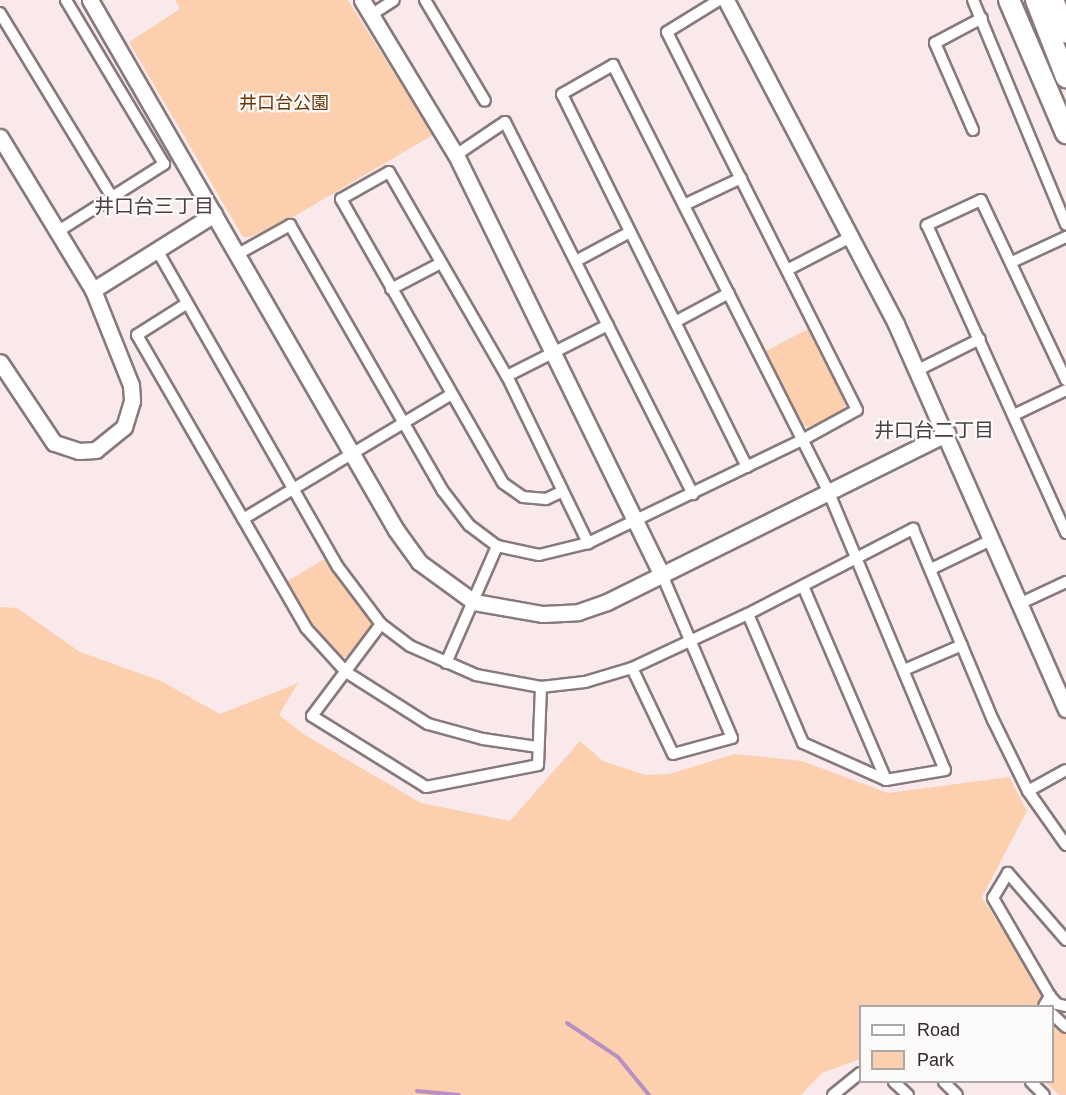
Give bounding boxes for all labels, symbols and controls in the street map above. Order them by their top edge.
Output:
park label: 井口台公園 [239,92,329,114]
district label: 井口台三丁目 [94,194,214,218]
district label: 井口台二丁目 [874,418,994,442]
legend [859,1005,1054,1083]
text: Road [917,1020,960,1040]
text: Park [917,1050,954,1070]

